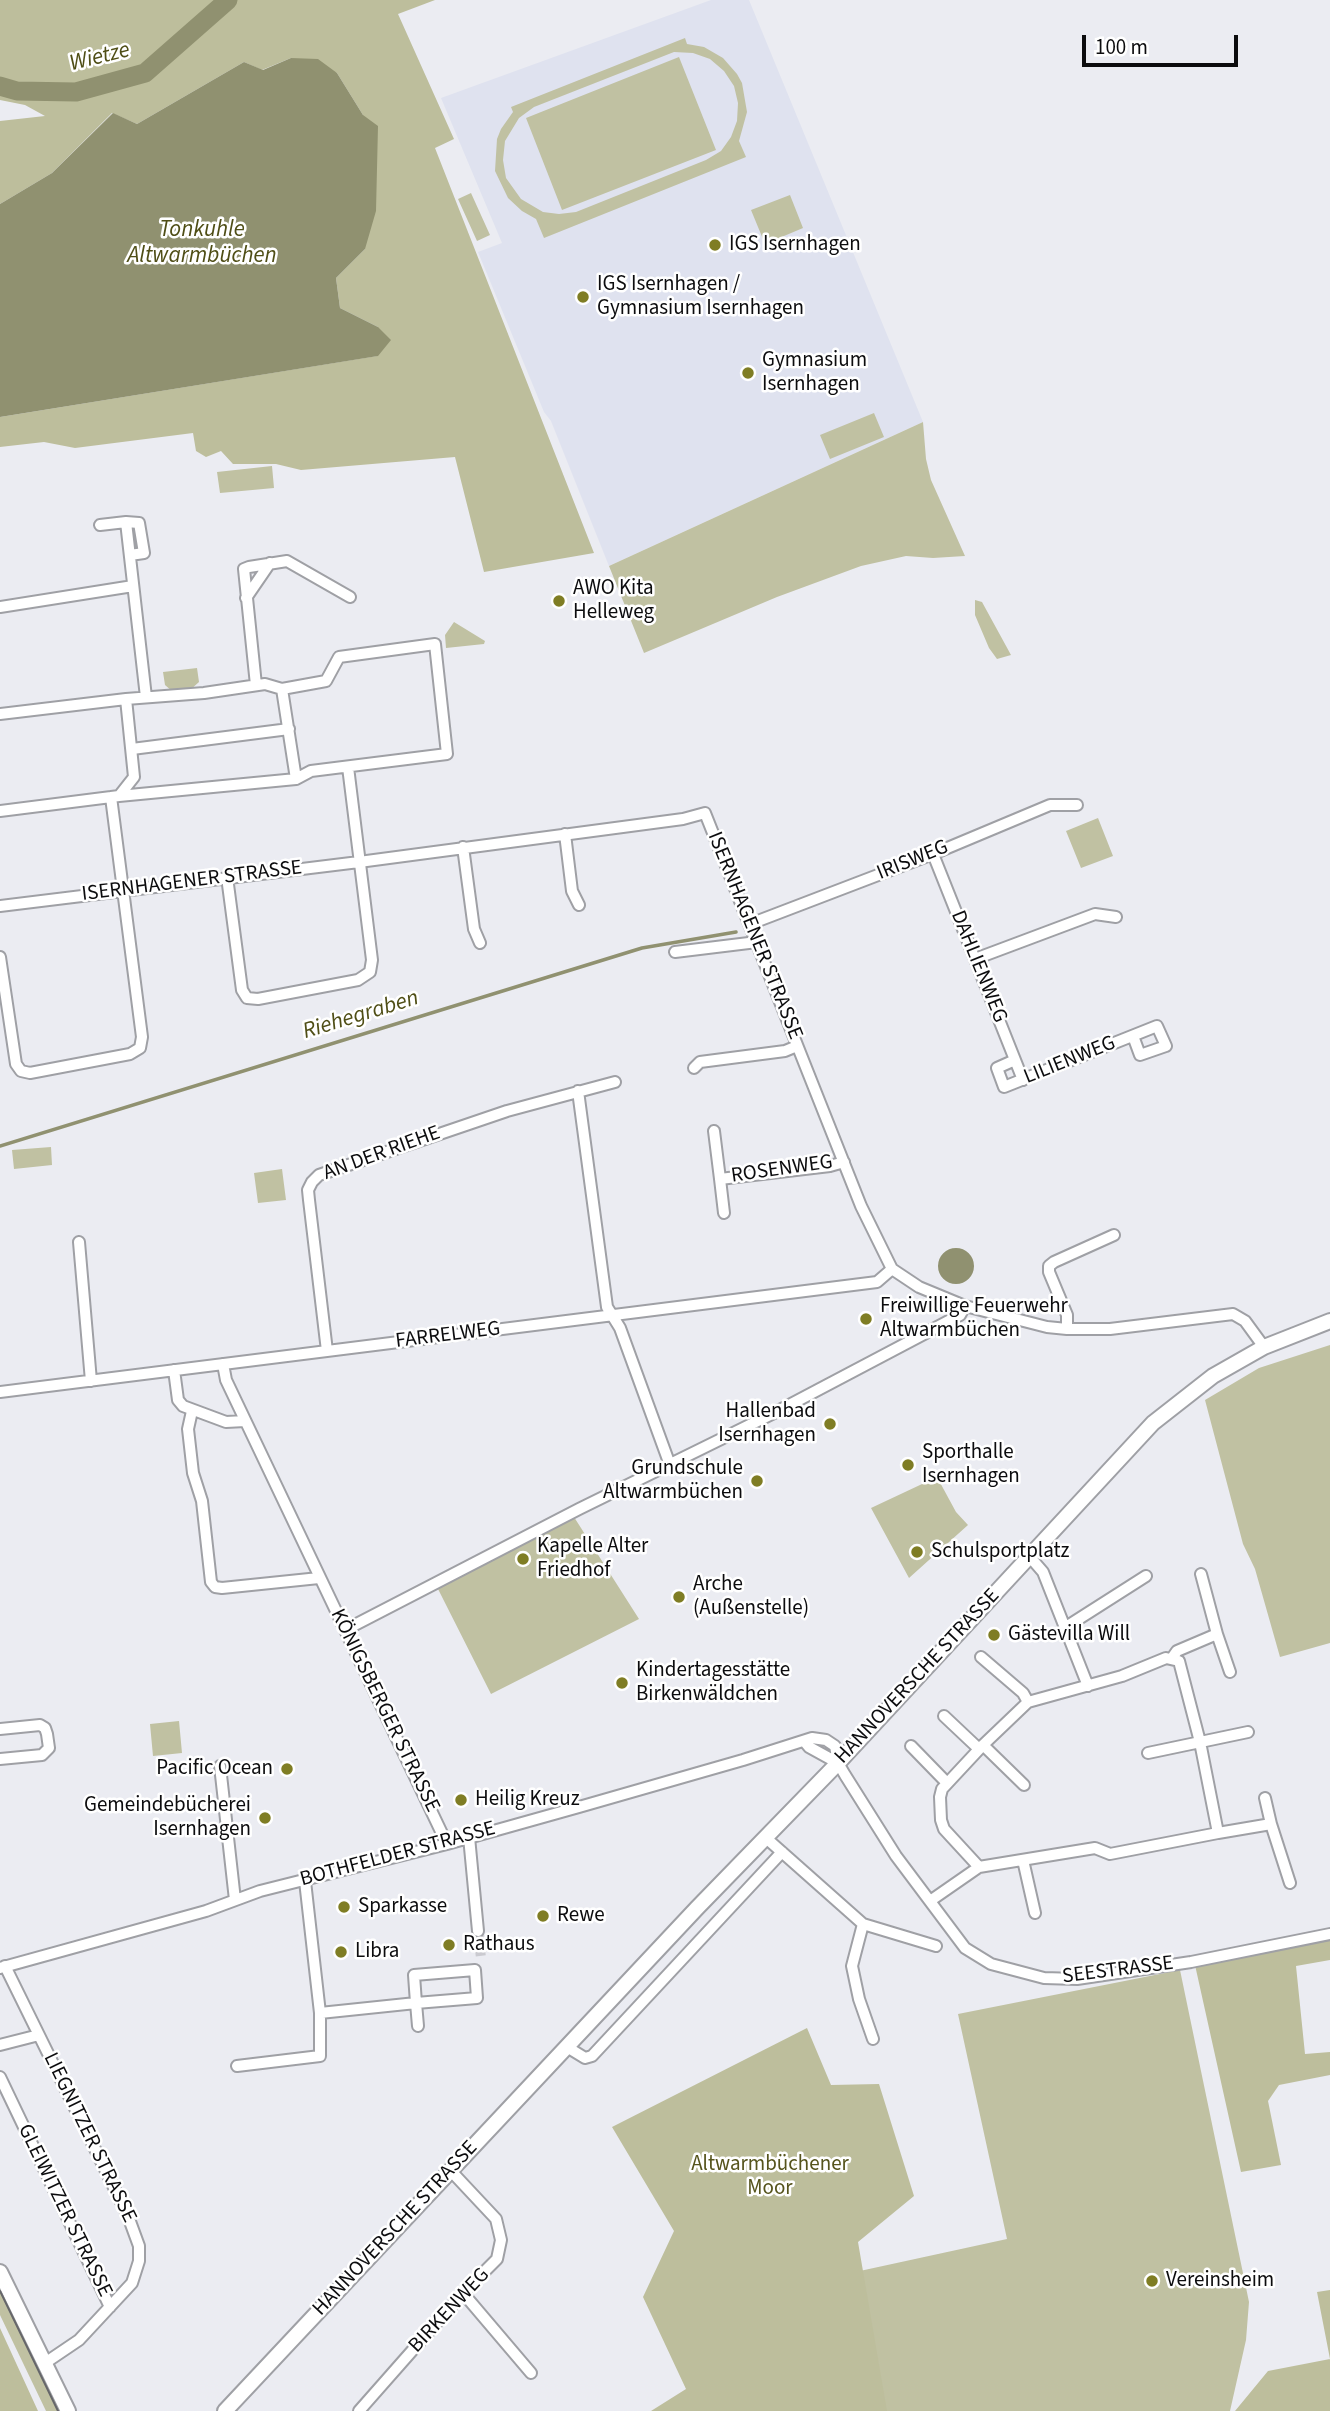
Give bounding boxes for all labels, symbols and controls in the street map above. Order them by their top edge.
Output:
scale bar [1085,21,1241,65]
text: 100 m [1095,32,1148,62]
water label: Wietze [67,37,133,79]
water label: Tonkuhle Altwarmbüchen [127,217,277,271]
place label: IGS Isernhagen [729,232,861,258]
marker: IGS Isernhagen [707,237,723,253]
place label: IGS Isernhagen / Gymnasium Isernhagen [597,272,804,322]
marker: IGS Isernhagen / Gymnasium Isernhagen [575,289,591,305]
place label: Gymnasium Isernhagen [762,348,867,398]
marker: Gymnasium Isernhagen [740,365,756,381]
place label: AWO Kita Helleweg [573,576,654,626]
marker: AWO Kita Helleweg [551,593,567,609]
street label: ISERNHAGENER STRASSE [701,829,807,1043]
street label: IRISWEG [874,835,952,887]
street label: ISERNHAGENER STRASSE [80,856,304,908]
street label: DAHLIENWEG [944,907,1012,1027]
water label: Riehegraben [300,985,422,1047]
street label: LILIENWEG [1020,1031,1120,1091]
street label: AN DER RIEHE [320,1121,444,1187]
street label: ROSENWEG [730,1150,834,1190]
place label: Freiwillige Feuerwehr Altwarmbüchen [880,1294,1068,1344]
marker: Freiwillige Feuerwehr Altwarmbüchen [858,1311,874,1327]
street label: FARRELWEG [394,1317,502,1355]
place label: Hallenbad Isernhagen [718,1399,816,1449]
marker: Hallenbad Isernhagen [822,1416,838,1432]
place label: Sporthalle Isernhagen [922,1440,1020,1490]
place label: Grundschule Altwarmbüchen [603,1456,743,1506]
marker: Sporthalle Isernhagen [900,1457,916,1473]
marker: Grundschule Altwarmbüchen [749,1473,765,1489]
place label: Kapelle Alter Friedhof [537,1534,648,1584]
place label: Schulsportplatz [931,1539,1070,1565]
marker: Schulsportplatz [909,1544,925,1560]
marker: Kapelle Alter Friedhof [515,1551,531,1567]
place label: Arche (Außenstelle) [693,1572,809,1622]
street label: HANNOVERSCHE STRASSE [830,1584,1006,1770]
marker: Arche (Außenstelle) [671,1589,687,1605]
street label: KÖNIGSBERGER STRASSE [324,1605,444,1817]
place label: Gästevilla Will [1008,1622,1130,1648]
marker: Gästevilla Will [986,1627,1002,1643]
place label: Kindertagesstätte Birkenwäldchen [636,1658,790,1708]
marker: Kindertagesstätte Birkenwäldchen [614,1675,630,1691]
place label: Pacific Ocean [156,1756,273,1782]
marker: Pacific Ocean [279,1761,295,1777]
place label: Heilig Kreuz [475,1787,580,1813]
marker: Heilig Kreuz [453,1792,469,1808]
place label: Gemeindebücherei Isernhagen [84,1793,251,1843]
marker: Gemeindebücherei Isernhagen [257,1810,273,1826]
street label: BOTHFELDER STRASSE [298,1817,498,1893]
place label: Sparkasse [358,1894,447,1920]
marker: Sparkasse [336,1899,352,1915]
place label: Rewe [557,1903,605,1929]
marker: Rewe [535,1908,551,1924]
place label: Rathaus [463,1932,534,1958]
marker: Rathaus [441,1937,457,1953]
place label: Libra [355,1939,399,1965]
marker: Libra [333,1944,349,1960]
street label: SEESTRASSE [1061,1952,1175,1990]
street label: LIEGNITZER STRASSE [37,2049,141,2227]
street label: GLEIWITZER STRASSE [11,2121,117,2301]
street label: HANNOVERSCHE STRASSE [308,2136,484,2322]
park label: Altwarmbüchener Moor [691,2152,849,2202]
street label: BIRKENWEG [404,2263,496,2359]
place label: Vereinsheim [1166,2268,1274,2294]
marker: Vereinsheim [1144,2273,1160,2289]

